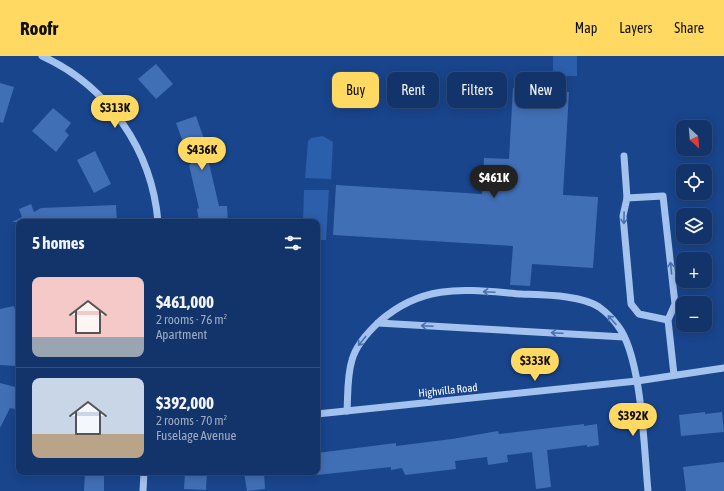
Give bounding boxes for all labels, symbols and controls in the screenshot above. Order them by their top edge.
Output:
text: Roofr [20,17,58,39]
text: Map [575,20,597,36]
text: Layers [619,20,652,36]
text: Share [674,20,704,36]
chip: Buy [332,72,379,108]
chip: Rent [387,72,439,108]
chip: Filters [447,72,507,108]
chip: New [515,72,566,108]
pin: $313K [87,95,143,129]
text: $313K [100,100,130,115]
north arrow [676,120,712,156]
map controls [676,120,712,332]
pin: $436K [174,137,230,171]
text: $436K [187,142,217,157]
button: locate [676,164,712,200]
pin: $461K [466,165,522,199]
text: $461K [479,170,509,185]
button: layers [676,208,712,244]
one-way arrow [620,211,628,224]
icon: filters [282,232,304,254]
text: 5 homes [32,233,85,253]
button: + [676,252,712,288]
one-way arrow [667,262,675,275]
one-way arrow [483,288,496,295]
text: $461,000 [156,292,214,312]
icon: home [64,293,112,341]
button: − [676,296,712,332]
text: 2 rooms · 76 m² [156,312,227,327]
one-way arrow [608,314,617,325]
one-way arrow [421,322,434,330]
text: Apartment [156,327,207,342]
one-way arrow [551,330,564,337]
one-way arrow [358,335,366,346]
pin: $333K [507,348,563,382]
text: $333K [520,353,550,368]
street label: Highvilla Road [418,381,478,399]
text: $392,000 [156,393,214,413]
icon: home [64,394,112,442]
pin: $392K [605,403,661,437]
text: $392K [618,408,648,423]
text: 2 rooms · 70 m² [156,413,227,428]
text: Fuselage Avenue [156,428,236,443]

